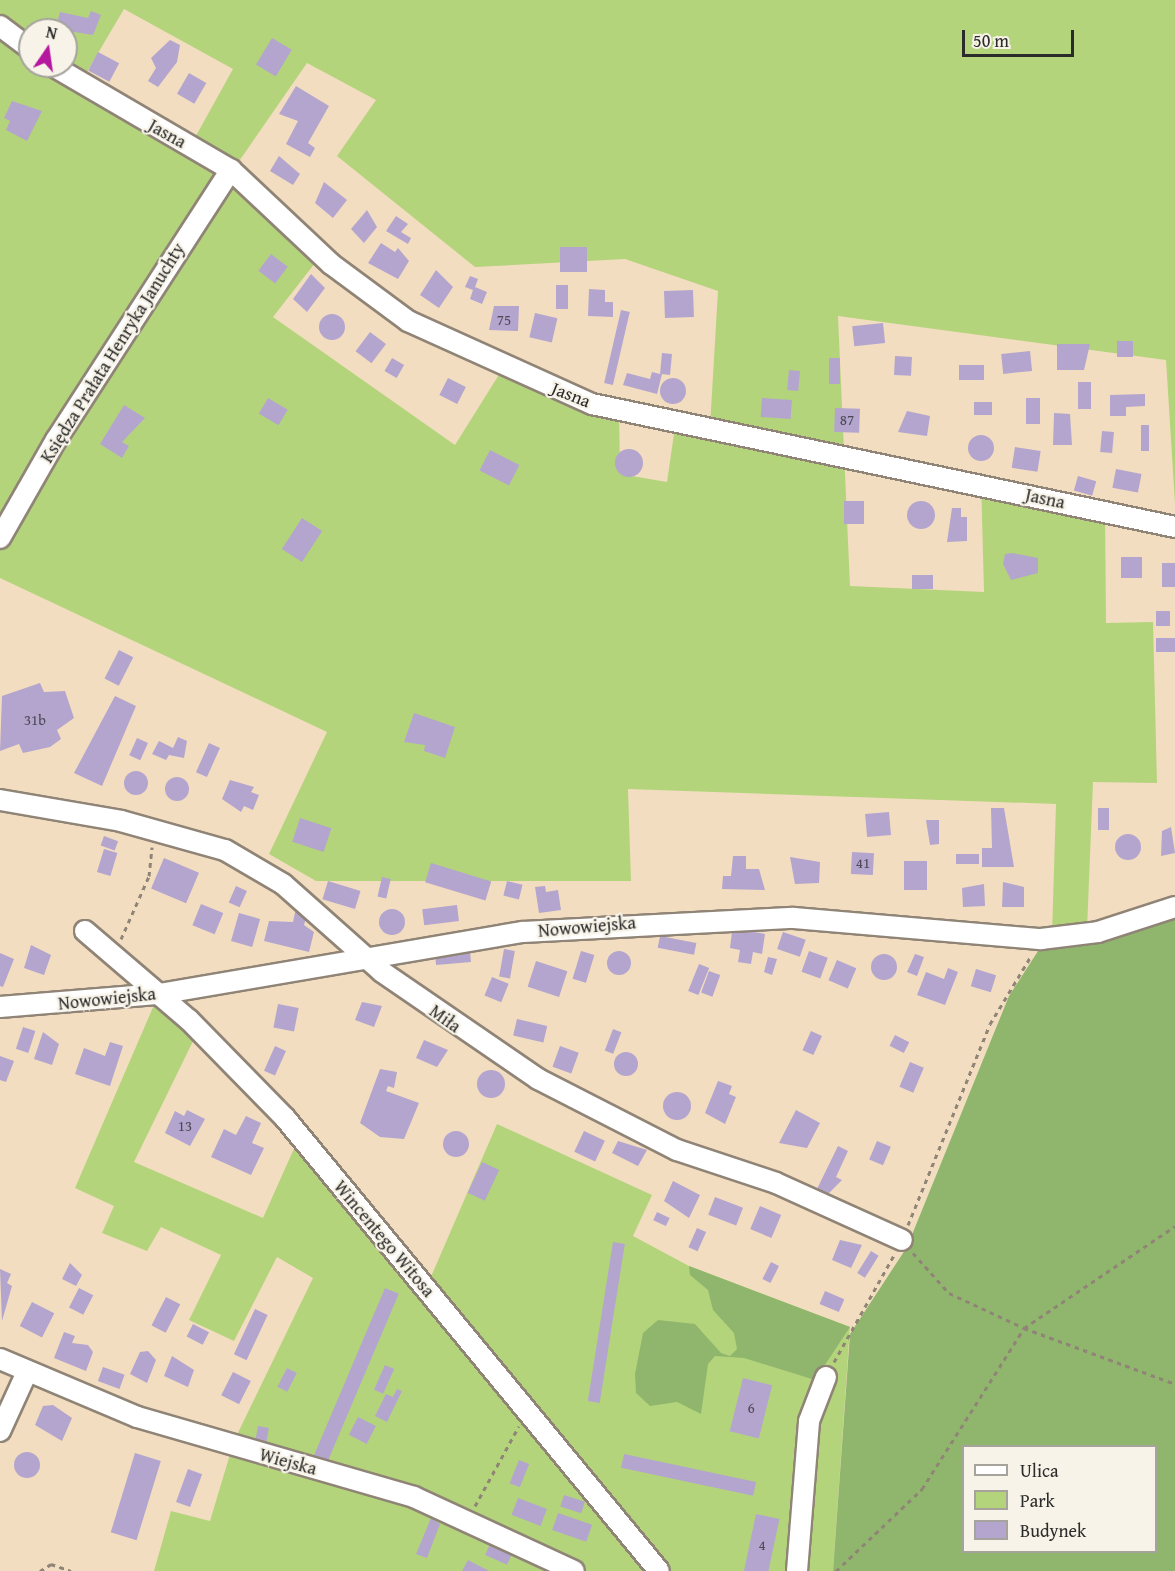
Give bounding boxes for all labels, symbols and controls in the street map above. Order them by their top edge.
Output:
north arrow [18,18,78,78]
scale bar [965,18,1078,56]
text: N [44,20,60,45]
text: 50 m [973,27,1009,54]
street label: Jasna [144,115,190,153]
street label: Księdza Prałata Henryka Januchty [36,239,190,467]
house number: 75 [497,311,511,329]
street label: Jasna [548,378,594,412]
house number: 87 [840,411,854,429]
street label: Jasna [1023,484,1067,514]
house number: 31b [24,711,46,729]
house number: 41 [856,854,870,872]
street label: Nowowiejska [537,912,637,942]
street label: Nowowiejska [57,983,157,1015]
street label: Miła [425,1000,465,1038]
house number: 13 [178,1117,192,1135]
street label: Wincentego Witosa [329,1176,439,1302]
house number: 6 [747,1399,755,1417]
street label: Wiejska [257,1444,319,1480]
legend [962,1445,1157,1553]
text: Ulica [1020,1457,1058,1484]
text: Park [1020,1487,1055,1514]
text: Budynek [1020,1517,1086,1544]
house number: 4 [758,1536,766,1554]

